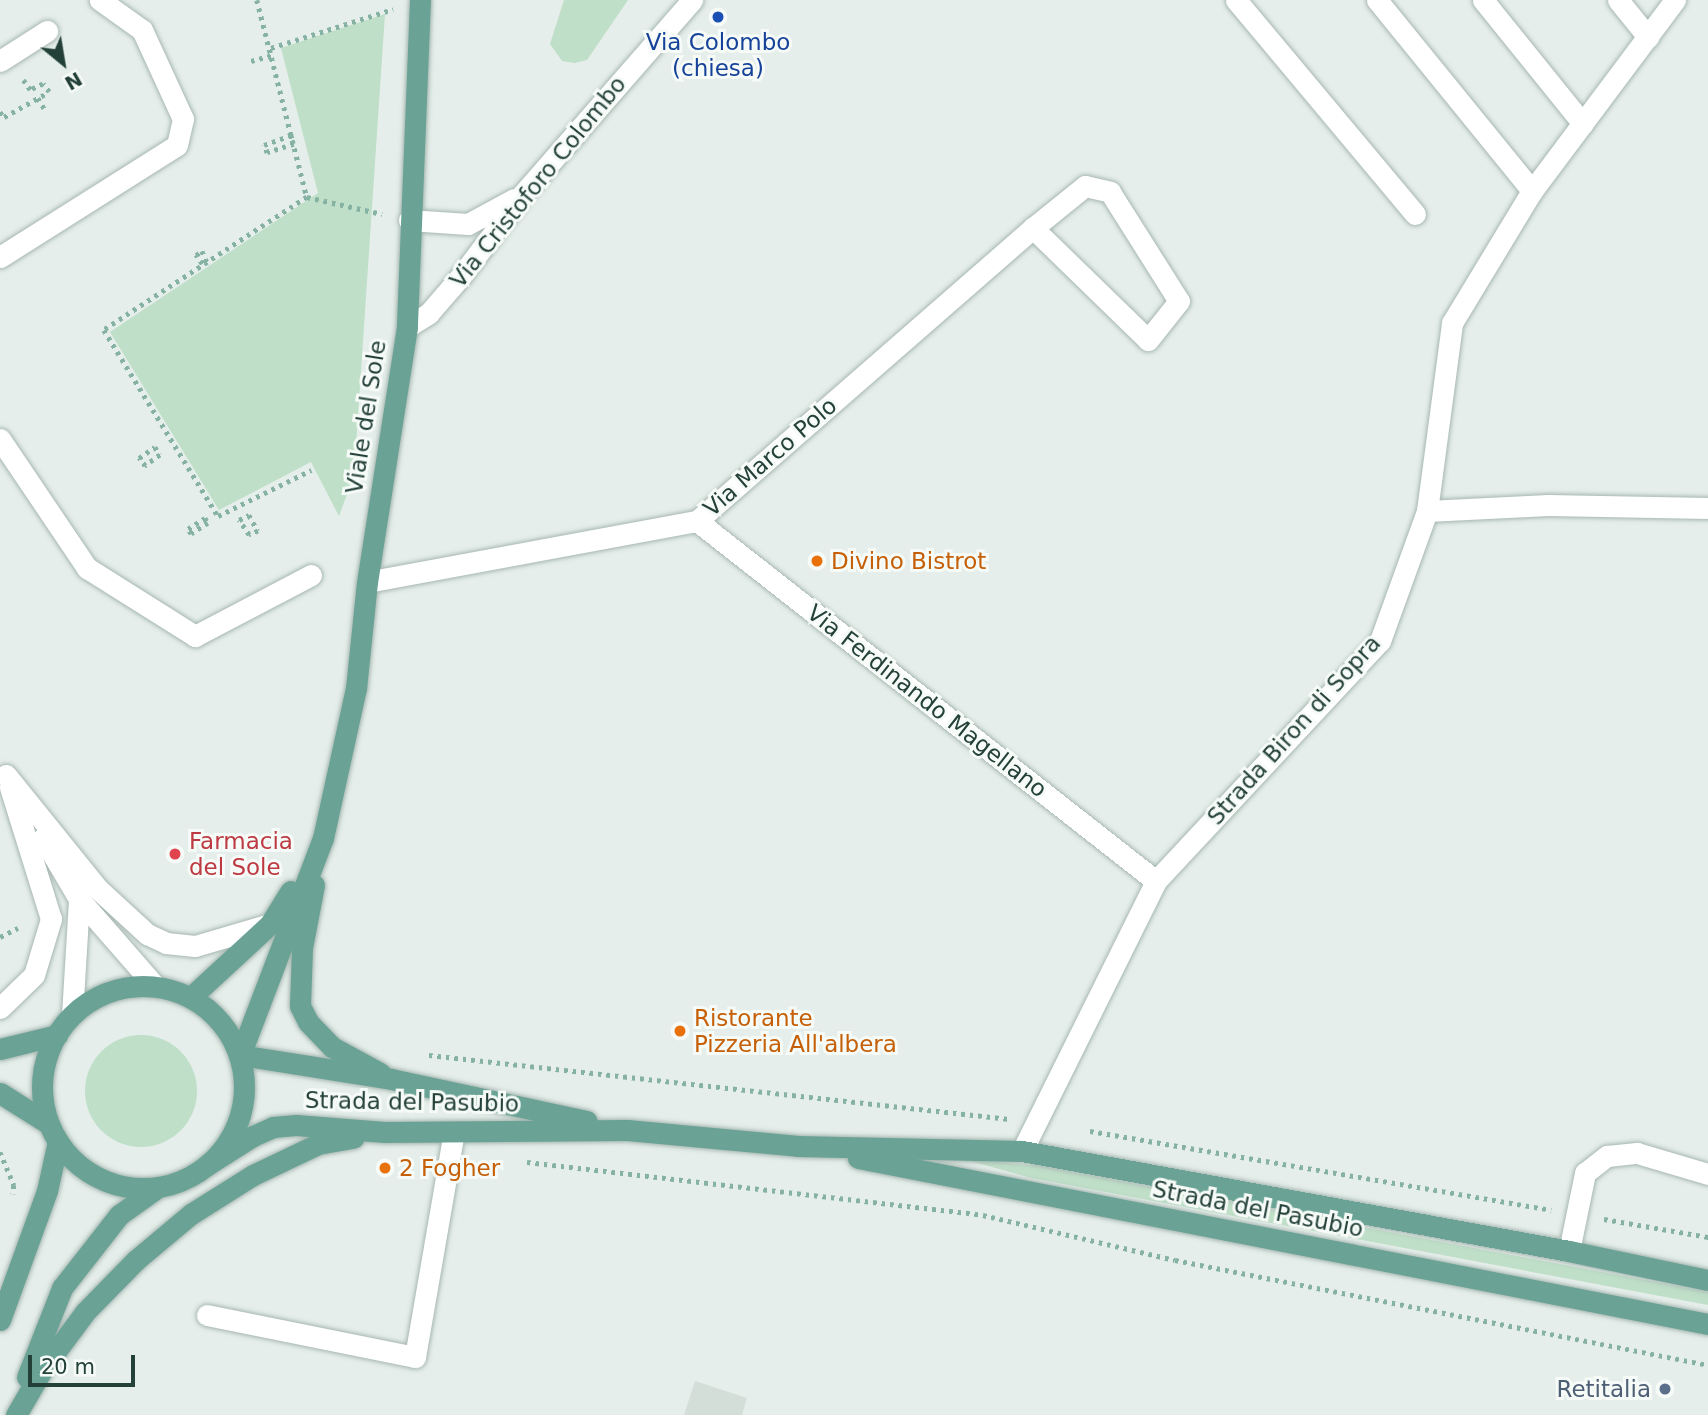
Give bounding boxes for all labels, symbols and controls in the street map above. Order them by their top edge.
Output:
marker: Via Colombo (chiesa) [710,9,726,25]
north arrow [28,28,98,98]
place label: Via Colombo (chiesa) [646,28,790,82]
text: N [61,68,86,95]
street label: Via Cristoforo Colombo [444,71,632,293]
street label: Viale del Sole [340,338,392,496]
street label: Via Marco Polo [698,392,842,522]
place label: Divino Bistrot [831,547,986,575]
marker: Divino Bistrot [809,553,825,569]
street label: Via Ferdinando Magellano [802,599,1052,803]
street label: Strada Biron di Sopra [1202,630,1386,830]
place label: Farmacia del Sole [189,827,293,881]
marker: Farmacia del Sole [167,846,183,862]
place label: Ristorante Pizzeria All'albera [694,1004,897,1058]
marker: Ristorante Pizzeria All'albera [672,1023,688,1039]
street label: Strada del Pasubio [305,1086,519,1118]
place label: 2 Fogher [399,1154,500,1182]
marker: 2 Fogher [377,1160,393,1176]
street label: Strada del Pasubio [1150,1175,1366,1243]
scale bar [32,1342,138,1386]
text: 20 m [41,1355,95,1379]
place label: Retitalia [1557,1375,1651,1403]
marker: Retitalia [1657,1381,1673,1397]

